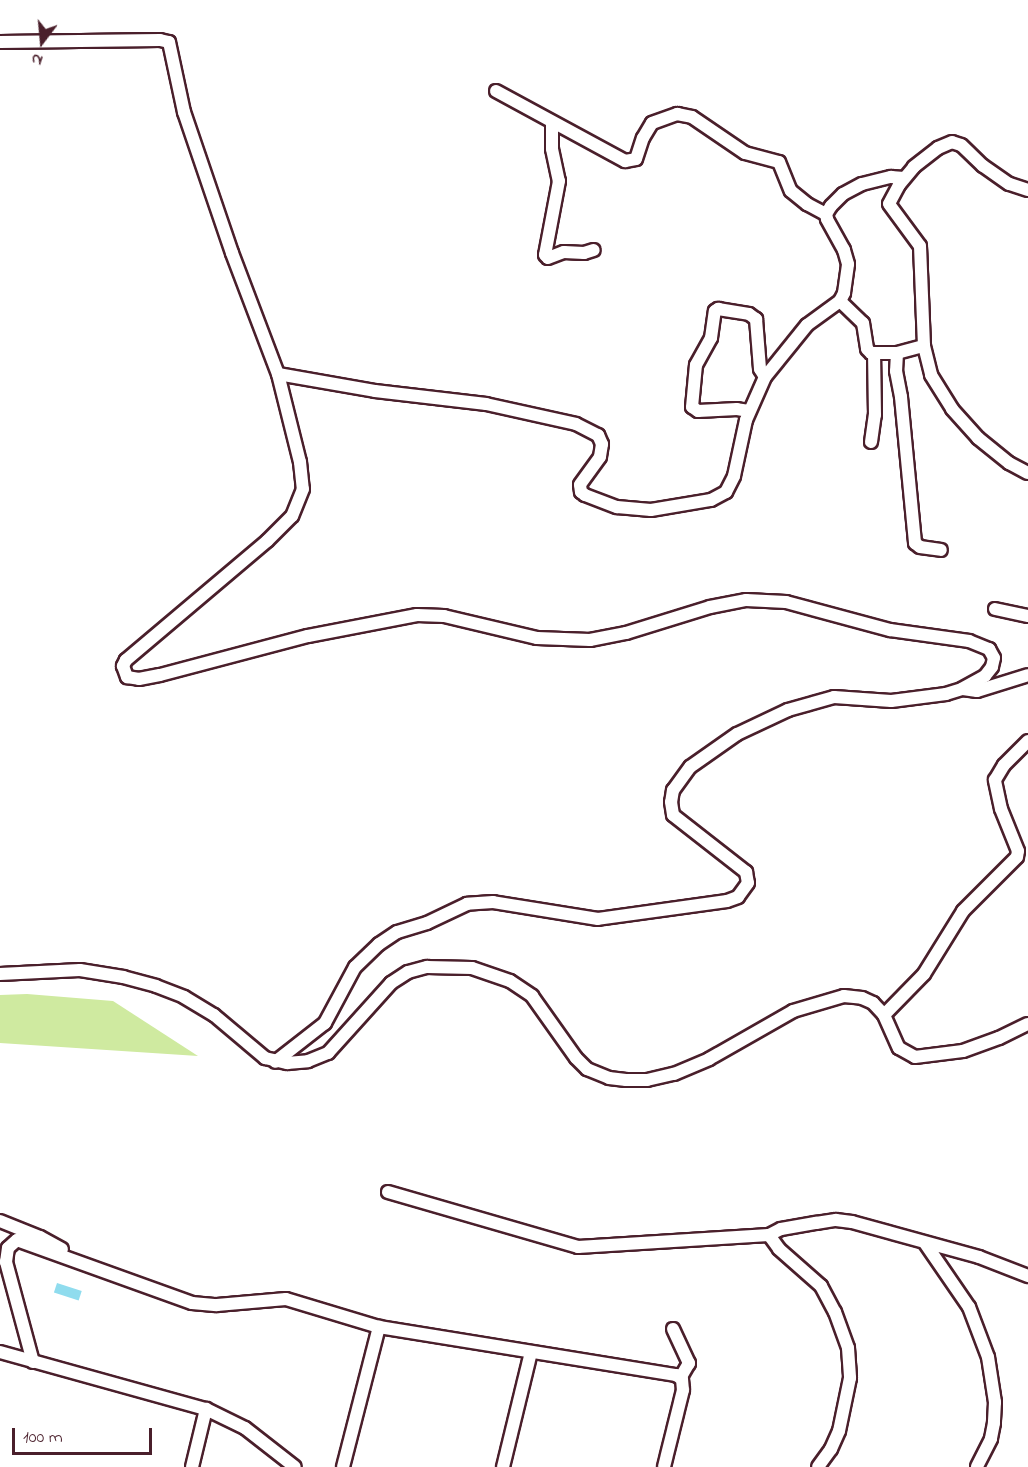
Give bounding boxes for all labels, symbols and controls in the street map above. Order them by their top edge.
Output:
north arrow [12,12,72,72]
text: N [29,46,46,72]
scale bar [15,1416,154,1454]
text: 100 m [23,1425,63,1451]

